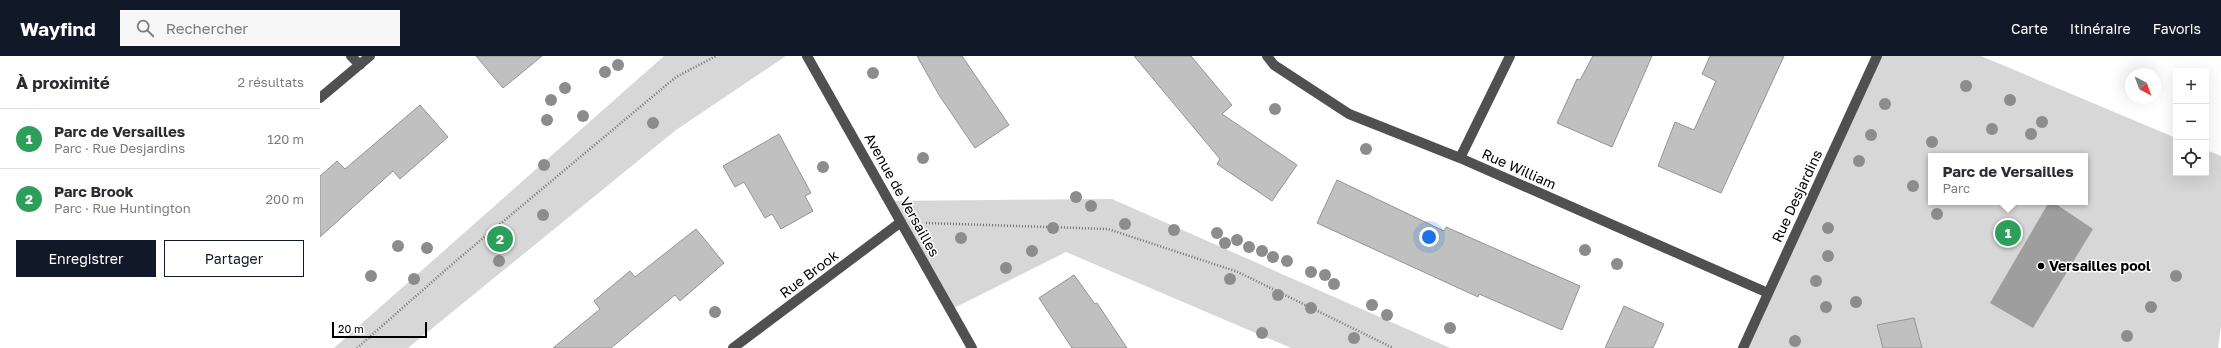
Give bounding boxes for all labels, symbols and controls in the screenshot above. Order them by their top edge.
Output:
search box [120,10,400,46]
text: Wayfind [20,17,96,40]
icon: search [134,17,156,39]
text: Rechercher [166,19,248,37]
text: Carte [2011,20,2048,37]
text: Itinéraire [2070,20,2131,37]
text: Favoris [2153,20,2201,37]
north arrow [2125,68,2161,104]
map controls [2173,68,2209,176]
button: + [2173,68,2209,104]
text: À proximité [16,72,110,93]
text: 2 résultats [238,74,304,90]
button: − [2173,104,2209,140]
text: Parc de Versailles [54,122,185,140]
street label: Avenue de Versailles [861,130,943,260]
text: 1 [26,131,32,147]
text: 120 m [267,131,304,147]
text: Parc · Rue Desjardins [54,140,185,156]
button: locate [2173,140,2209,176]
street label: Rue William [1479,145,1559,192]
street label: Rue Desjardins [1768,147,1825,245]
popup [1928,153,2088,205]
text: Parc de Versailles [1942,162,2074,180]
text: Parc [1942,180,1970,196]
text: Parc Brook [54,182,133,200]
text: 2 [25,191,33,207]
text: 200 m [266,191,304,207]
text: Parc · Rue Huntington [54,200,191,216]
pin: 1 [1995,218,2021,248]
pin: 2 [487,224,513,254]
your location [1419,227,1439,247]
button: Enregistrer [16,240,156,277]
button: Partager [164,240,304,277]
street label: Rue Brook [776,246,841,301]
place label: Versailles pool [2049,257,2151,274]
marker: Versailles pool [2036,261,2046,271]
scale bar [332,320,427,339]
text: 20 m [338,322,364,335]

